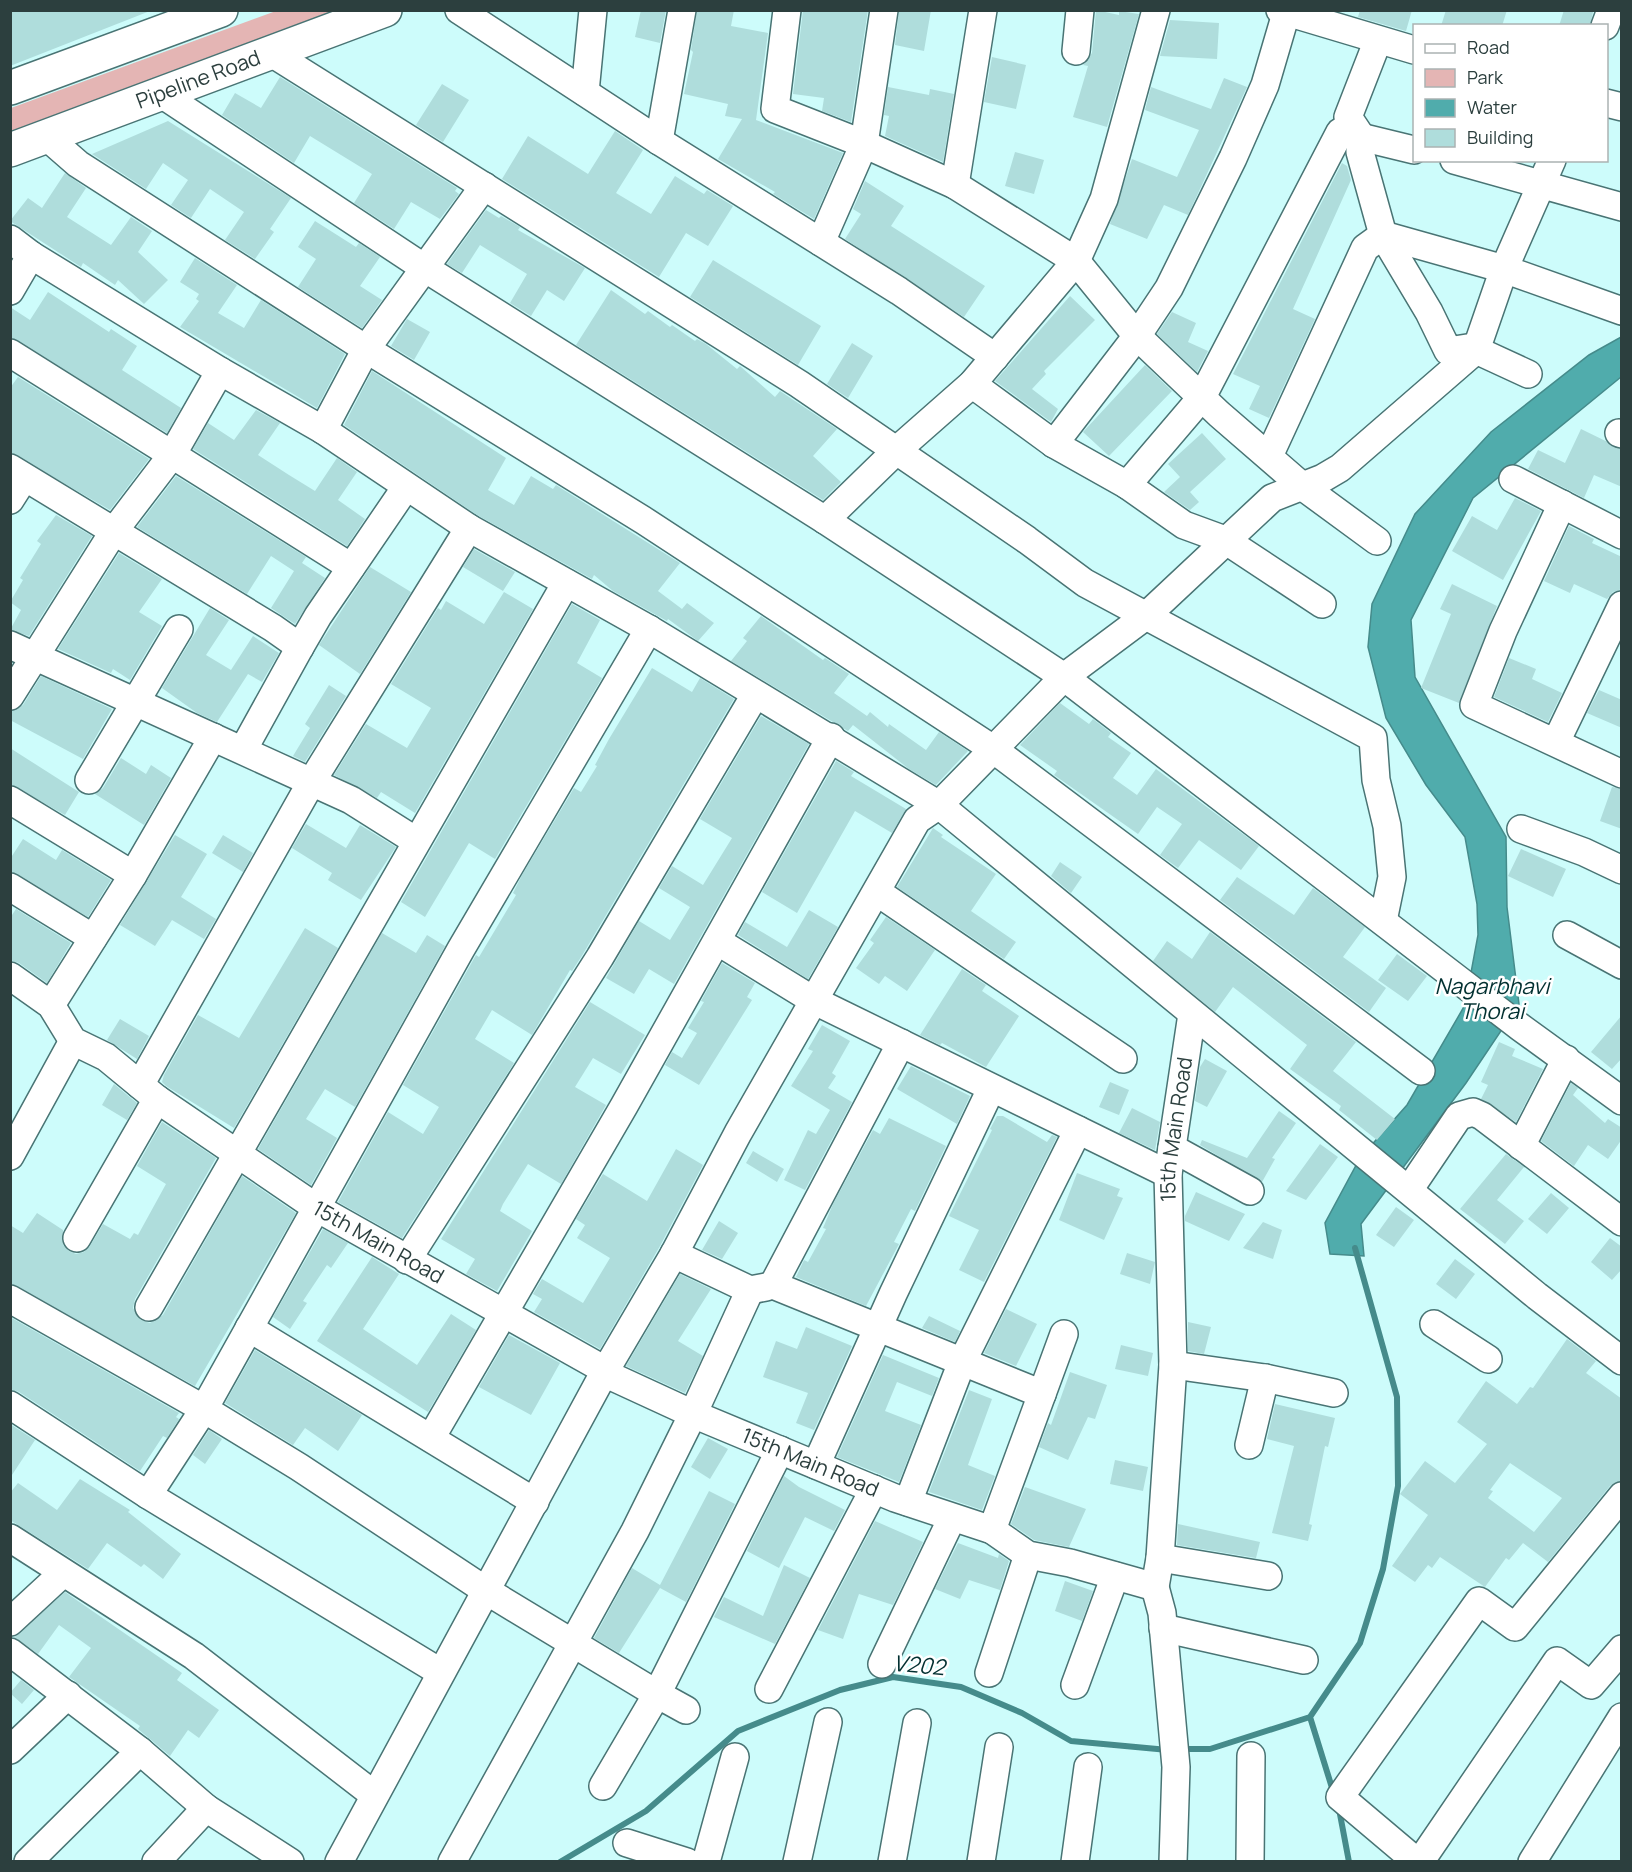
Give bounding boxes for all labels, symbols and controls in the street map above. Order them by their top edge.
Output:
legend [1413,24,1608,162]
text: Road [1467,35,1510,59]
street label: Pipeline Road [132,43,264,115]
text: Park [1467,65,1504,89]
text: Water [1467,95,1517,119]
text: Building [1467,125,1533,149]
water label: Nagarbhavi Thorai [1435,971,1552,1026]
street label: 15th Main Road [1153,1055,1198,1202]
street label: 15th Main Road [308,1194,449,1290]
street label: 15th Main Road [738,1421,883,1503]
water label: V202 [892,1648,949,1682]

